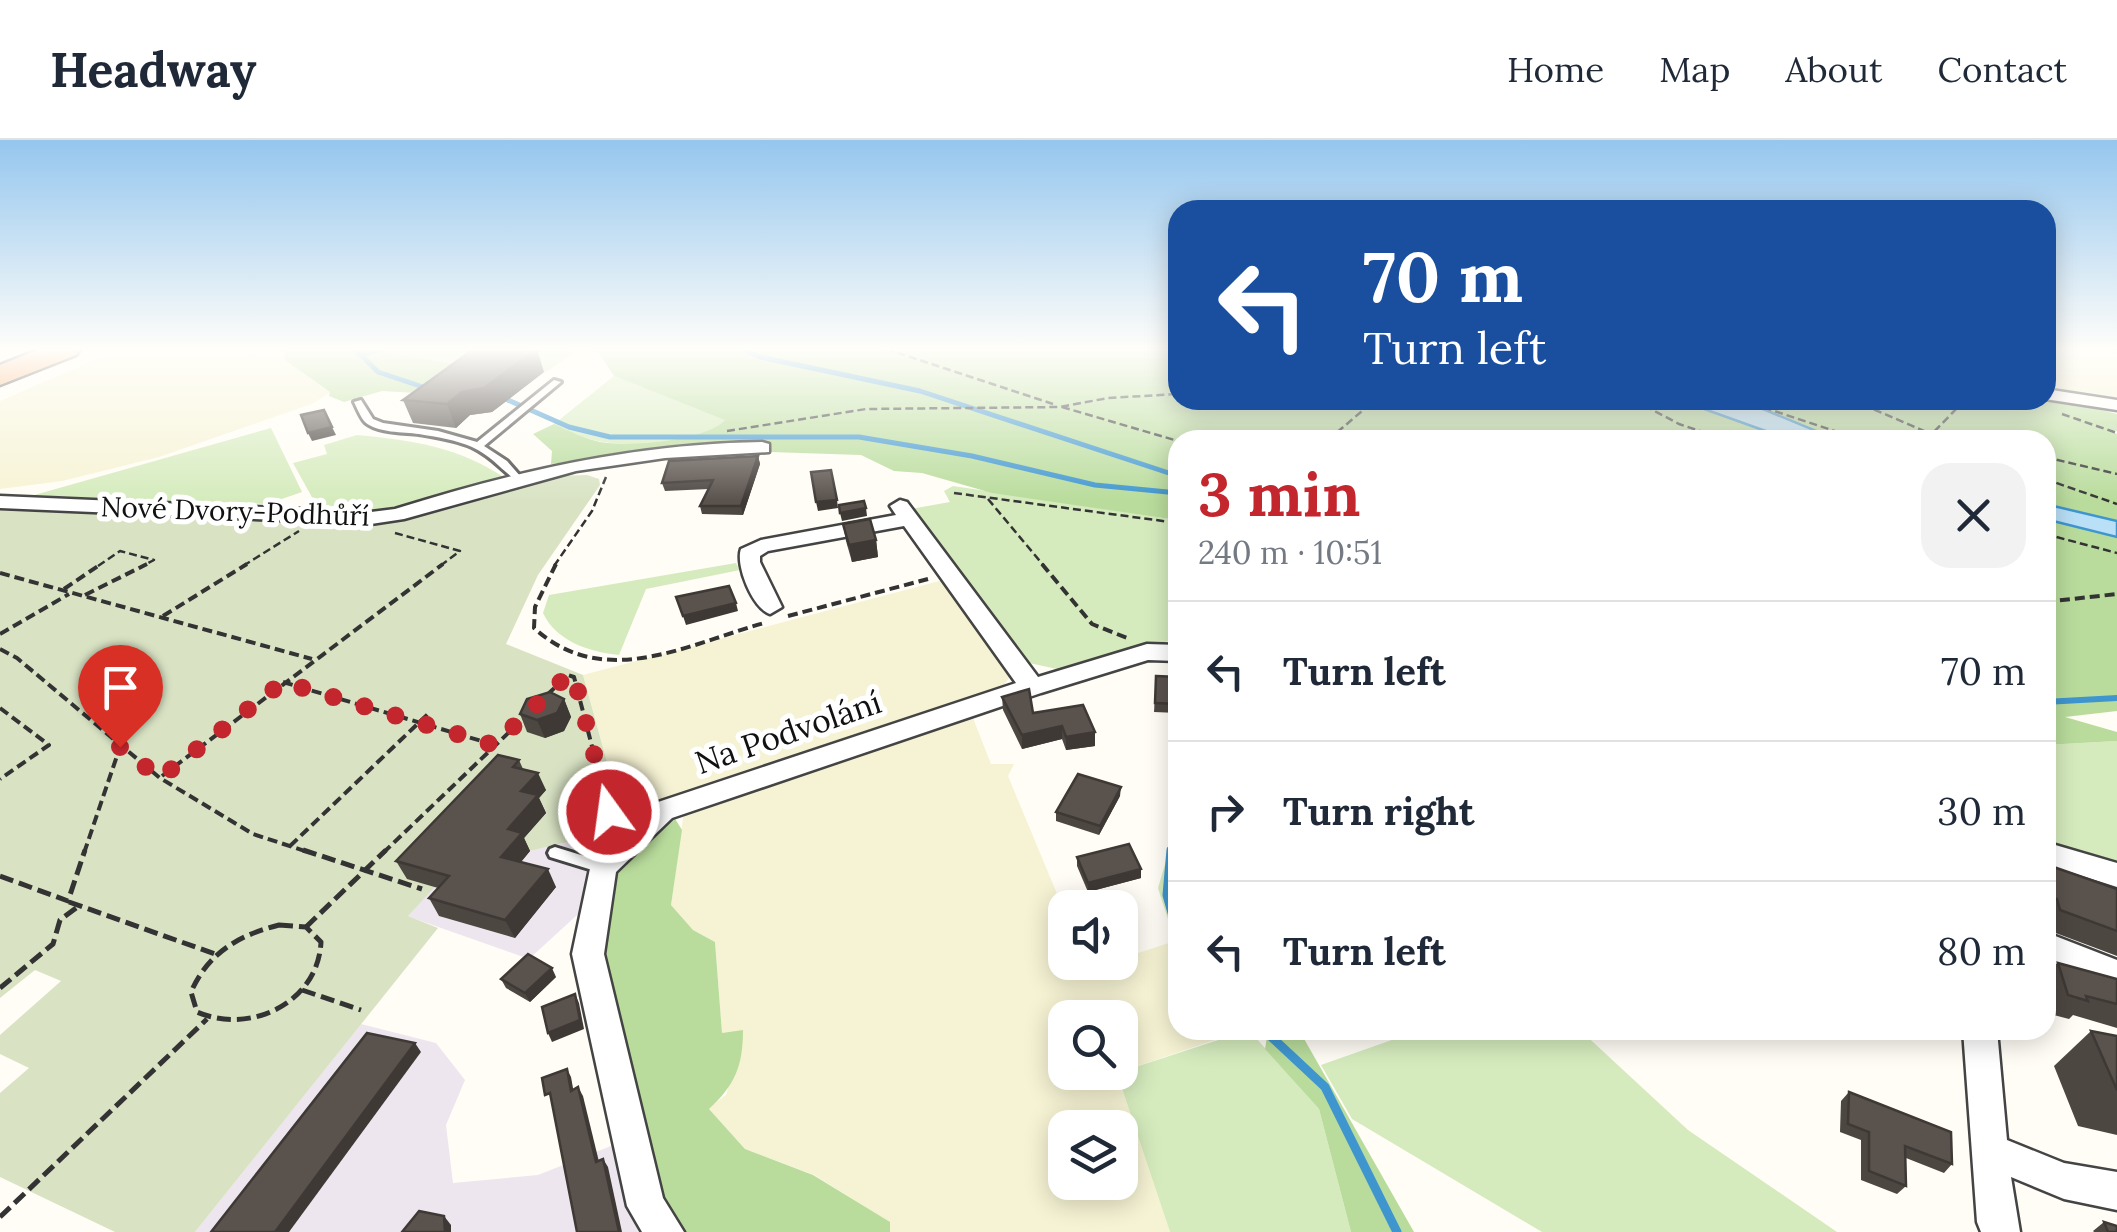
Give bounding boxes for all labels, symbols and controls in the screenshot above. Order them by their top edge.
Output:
text: Headway [50,39,256,100]
text: Home [1507,47,1604,92]
text: Map [1659,47,1730,92]
text: About [1785,47,1883,92]
text: Contact [1938,47,2067,92]
text: 70 m [1363,232,1523,321]
icon: left [1198,240,1328,370]
text: Turn left [1363,319,1546,376]
text: 3 min [1198,456,1360,532]
button: close [1921,463,2026,568]
street label: Nové Dvory-Podhůří [100,488,370,534]
text: 240 m · 10:51 [1198,532,1382,573]
icon: left [1198,644,1253,699]
pin [78,645,163,748]
text: Turn left [1283,647,1446,695]
text: 70 m [1941,647,2026,695]
icon: arrive [93,660,148,715]
street label: Na Podvolání [689,681,887,783]
position arrow [557,760,661,864]
icon: right [1198,784,1253,839]
text: Turn right [1283,787,1474,835]
text: 30 m [1937,787,2026,835]
map controls [1048,890,1138,1200]
button: sound [1048,890,1138,980]
icon: left [1198,924,1253,979]
text: Turn left [1283,927,1446,975]
text: 80 m [1937,927,2026,975]
button: search [1048,1000,1138,1090]
button: layers [1048,1110,1138,1200]

